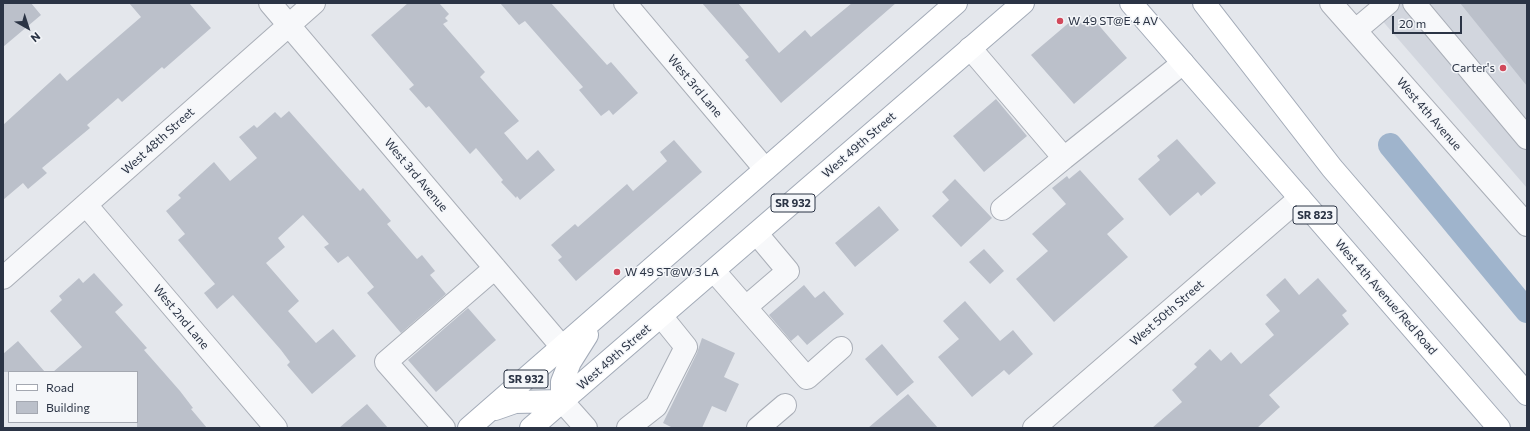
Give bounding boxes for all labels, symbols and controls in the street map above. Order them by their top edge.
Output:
north arrow [8,8,48,48]
scale bar [1394,8,1464,34]
place label: W 49 ST@E 4 AV [1068,14,1158,28]
marker: W 49 ST@E 4 AV [1055,16,1065,26]
text: 20 m [1399,16,1426,30]
text: N [29,30,43,45]
street label: West 3rd Lane [665,52,725,120]
place label: Carter's [1452,61,1495,75]
marker: Carter's [1498,63,1508,73]
street label: West 4th Avenue [1393,75,1465,153]
street label: West 48th Street [119,105,197,177]
street label: West 49th Street [819,109,899,181]
street label: West 3rd Avenue [381,136,451,214]
road number: SR 932 [771,194,815,212]
road number: SR 823 [1293,206,1337,224]
street label: West 4th Avenue/Red Road [1332,236,1440,358]
place label: W 49 ST@W 3 LA [625,265,719,279]
marker: W 49 ST@W 3 LA [612,267,622,277]
street label: West 50th Street [1127,277,1207,349]
street label: West 2nd Lane [150,282,212,352]
street label: West 49th Street [574,321,654,393]
road number: SR 932 [504,370,548,388]
legend [8,371,138,423]
text: Road [46,380,74,394]
text: Building [46,400,90,414]

